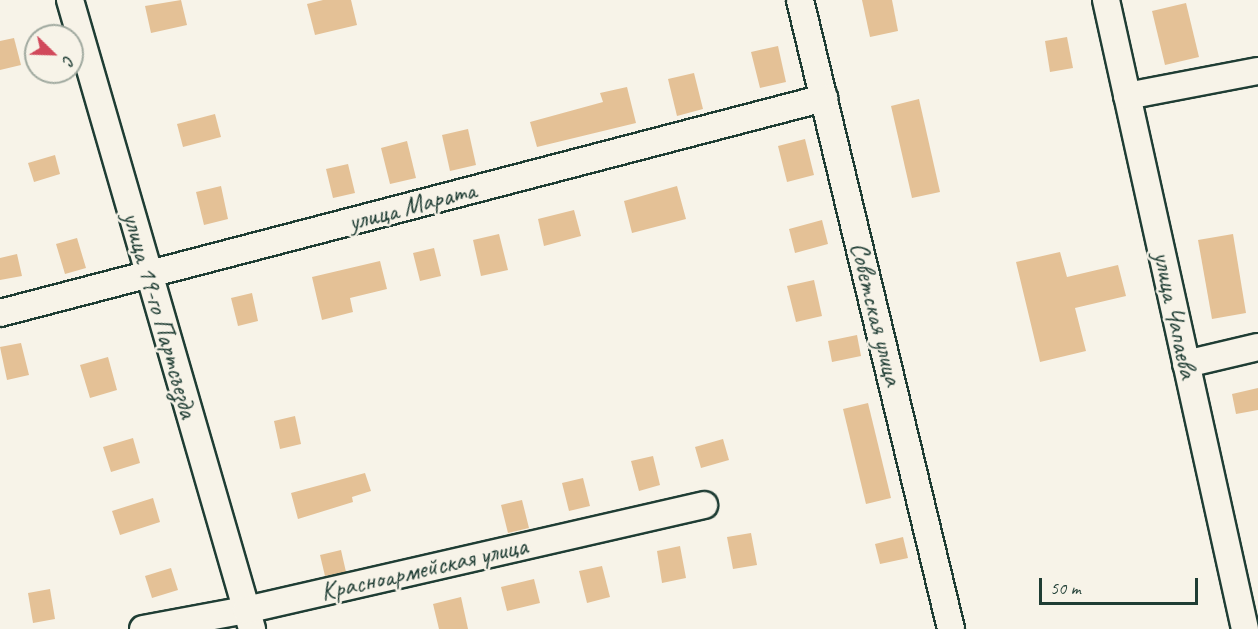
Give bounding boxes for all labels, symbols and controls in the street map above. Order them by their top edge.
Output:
north arrow [24,24,84,84]
text: С [58,53,79,68]
street label: улица Марата [344,174,480,238]
street label: улица 19-го Партсъезда [115,207,205,423]
street label: Советская улица [843,238,909,390]
street label: улица Чапаева [1146,249,1204,381]
street label: Красноармейская улица [317,530,531,608]
scale bar [1042,566,1201,604]
text: 50 m [1050,577,1081,599]

